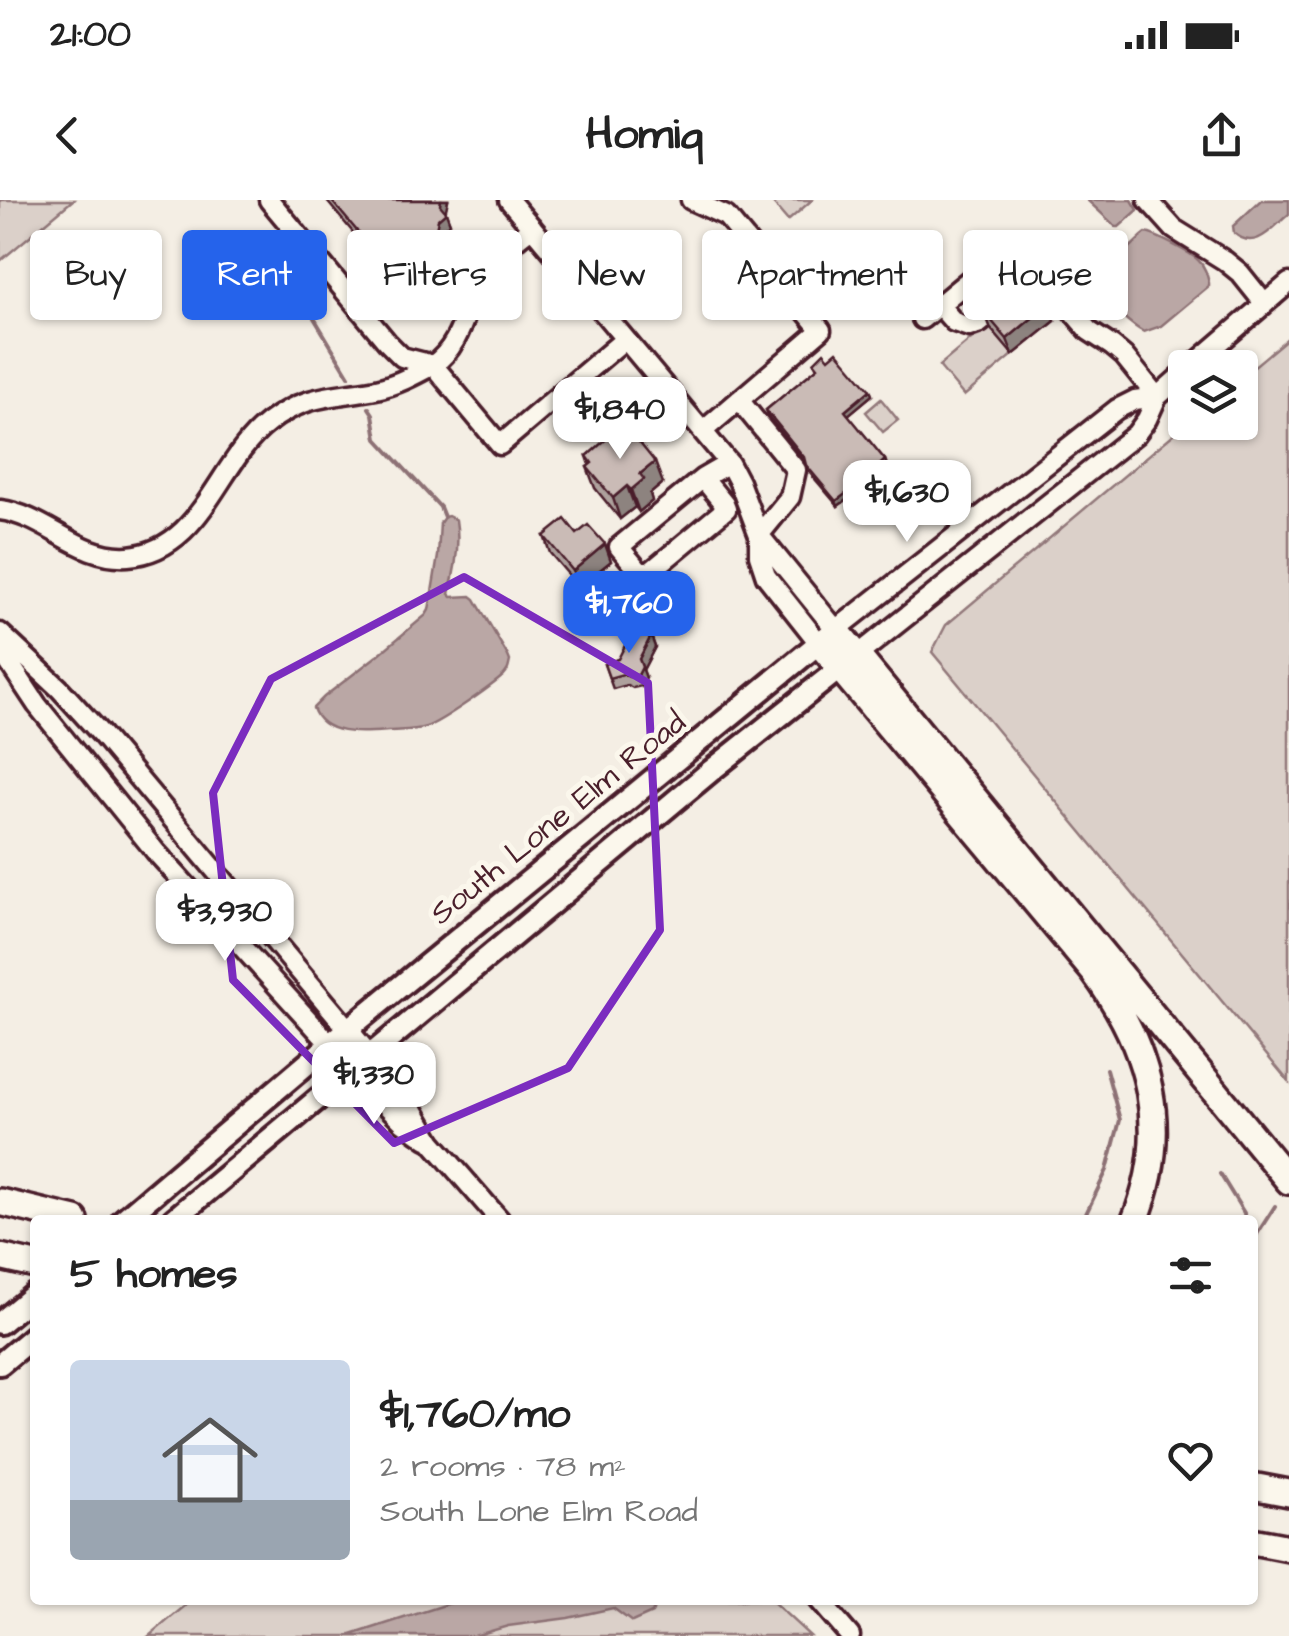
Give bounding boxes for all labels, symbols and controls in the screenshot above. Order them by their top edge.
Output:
text: 21:00 [50,9,131,61]
text: Homiq [586,104,703,166]
icon: back [40,108,95,163]
icon: share [1194,108,1249,163]
chip: Buy [30,230,162,320]
chip: Rent [182,230,327,320]
chip: Filters [347,230,522,320]
chip: New [542,230,682,320]
chip: Apartment [702,230,943,320]
chip: House [963,230,1128,320]
map controls [1168,350,1258,440]
button: layers [1168,350,1258,440]
pin: $1,840 [539,377,701,462]
text: $1,840 [575,387,665,432]
pin: $1,630 [826,460,988,545]
text: $1,630 [865,470,949,515]
pin: $1,760 [548,571,710,656]
text: $1,760 [585,581,673,626]
street label: South Lone Elm Road [420,700,696,936]
pin: $3,930 [144,879,306,964]
text: $3,930 [178,889,272,934]
pin: $1,330 [293,1042,455,1127]
text: $1,330 [334,1052,414,1097]
text: 5 homes [70,1246,237,1304]
icon: filters [1163,1248,1218,1303]
text: $1,760/mo [380,1386,570,1444]
icon: home [150,1400,270,1520]
icon: heart [1163,1433,1218,1488]
text: 2 rooms · 78 m² [380,1444,626,1489]
text: South Lone Elm Road [380,1489,698,1534]

